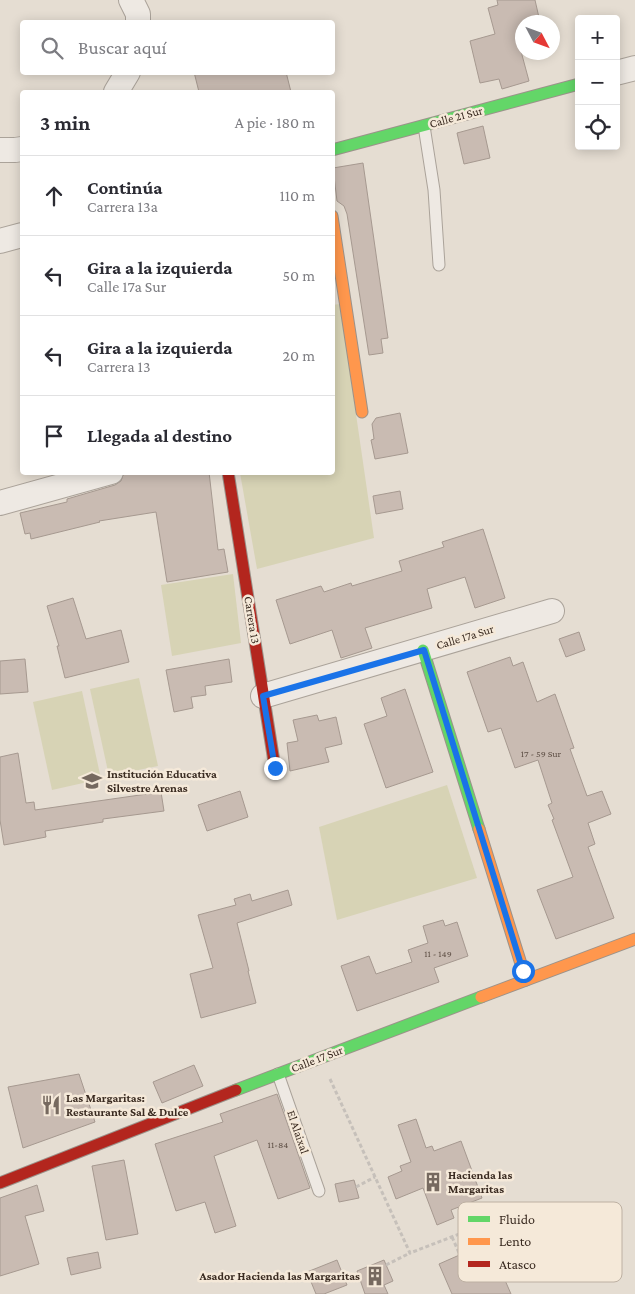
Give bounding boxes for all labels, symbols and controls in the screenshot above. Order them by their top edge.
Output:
north arrow [515,15,560,60]
map controls [575,15,620,150]
button: + [575,15,620,60]
search box [20,20,335,75]
icon: search [38,34,66,62]
text: Buscar aquí [78,37,167,58]
button: − [575,60,620,105]
street label: Calle 21 Sur [428,103,485,131]
button: locate [575,105,620,150]
text: 3 min [40,111,90,135]
text: A pie · 180 m [235,114,315,131]
text: Continúa [87,177,163,198]
icon: ahead [40,182,68,210]
text: 110 m [279,187,315,204]
text: Carrera 13a [87,198,158,215]
text: Gira a la izquierda [87,257,233,278]
icon: left [40,262,68,290]
text: 50 m [283,267,315,284]
text: Calle 17a Sur [87,278,166,295]
text: Gira a la izquierda [87,337,233,358]
icon: left [40,342,68,370]
text: 20 m [282,347,315,364]
text: Carrera 13 [87,358,151,375]
icon: arrive [40,422,68,450]
text: Llegada al destino [87,425,232,446]
street label: Carrera 13 [241,595,263,645]
street label: Calle 17a Sur [434,621,496,652]
house number: 17 - 59 Sur [521,748,562,759]
route end [264,757,287,780]
place label: Institución Educativa Silvestre Arenas [107,767,217,795]
school or university icon: Institución Educativa Silvestre Arenas [81,770,103,792]
house number: 11 - 149 [424,948,452,959]
route start [512,960,535,983]
street label: Calle 17 Sur [289,1042,346,1075]
place label: Las Margaritas: Restaurante Sal & Dulce [66,1091,189,1119]
restaurant icon: Las Margaritas: Restaurante Sal & Dulce [40,1094,62,1116]
street label: El Alaixal [284,1109,312,1155]
house number: 11-84 [268,1139,288,1150]
place label: Hacienda las Margaritas [448,1168,512,1196]
building icon: Hacienda las Margaritas [422,1171,444,1193]
legend [458,1202,622,1282]
text: Fluido [499,1211,535,1227]
text: Lento [499,1233,531,1249]
text: Atasco [499,1256,536,1272]
building icon: Asador Hacienda las Margaritas [364,1265,386,1287]
place label: Asador Hacienda las Margaritas [199,1269,360,1283]

